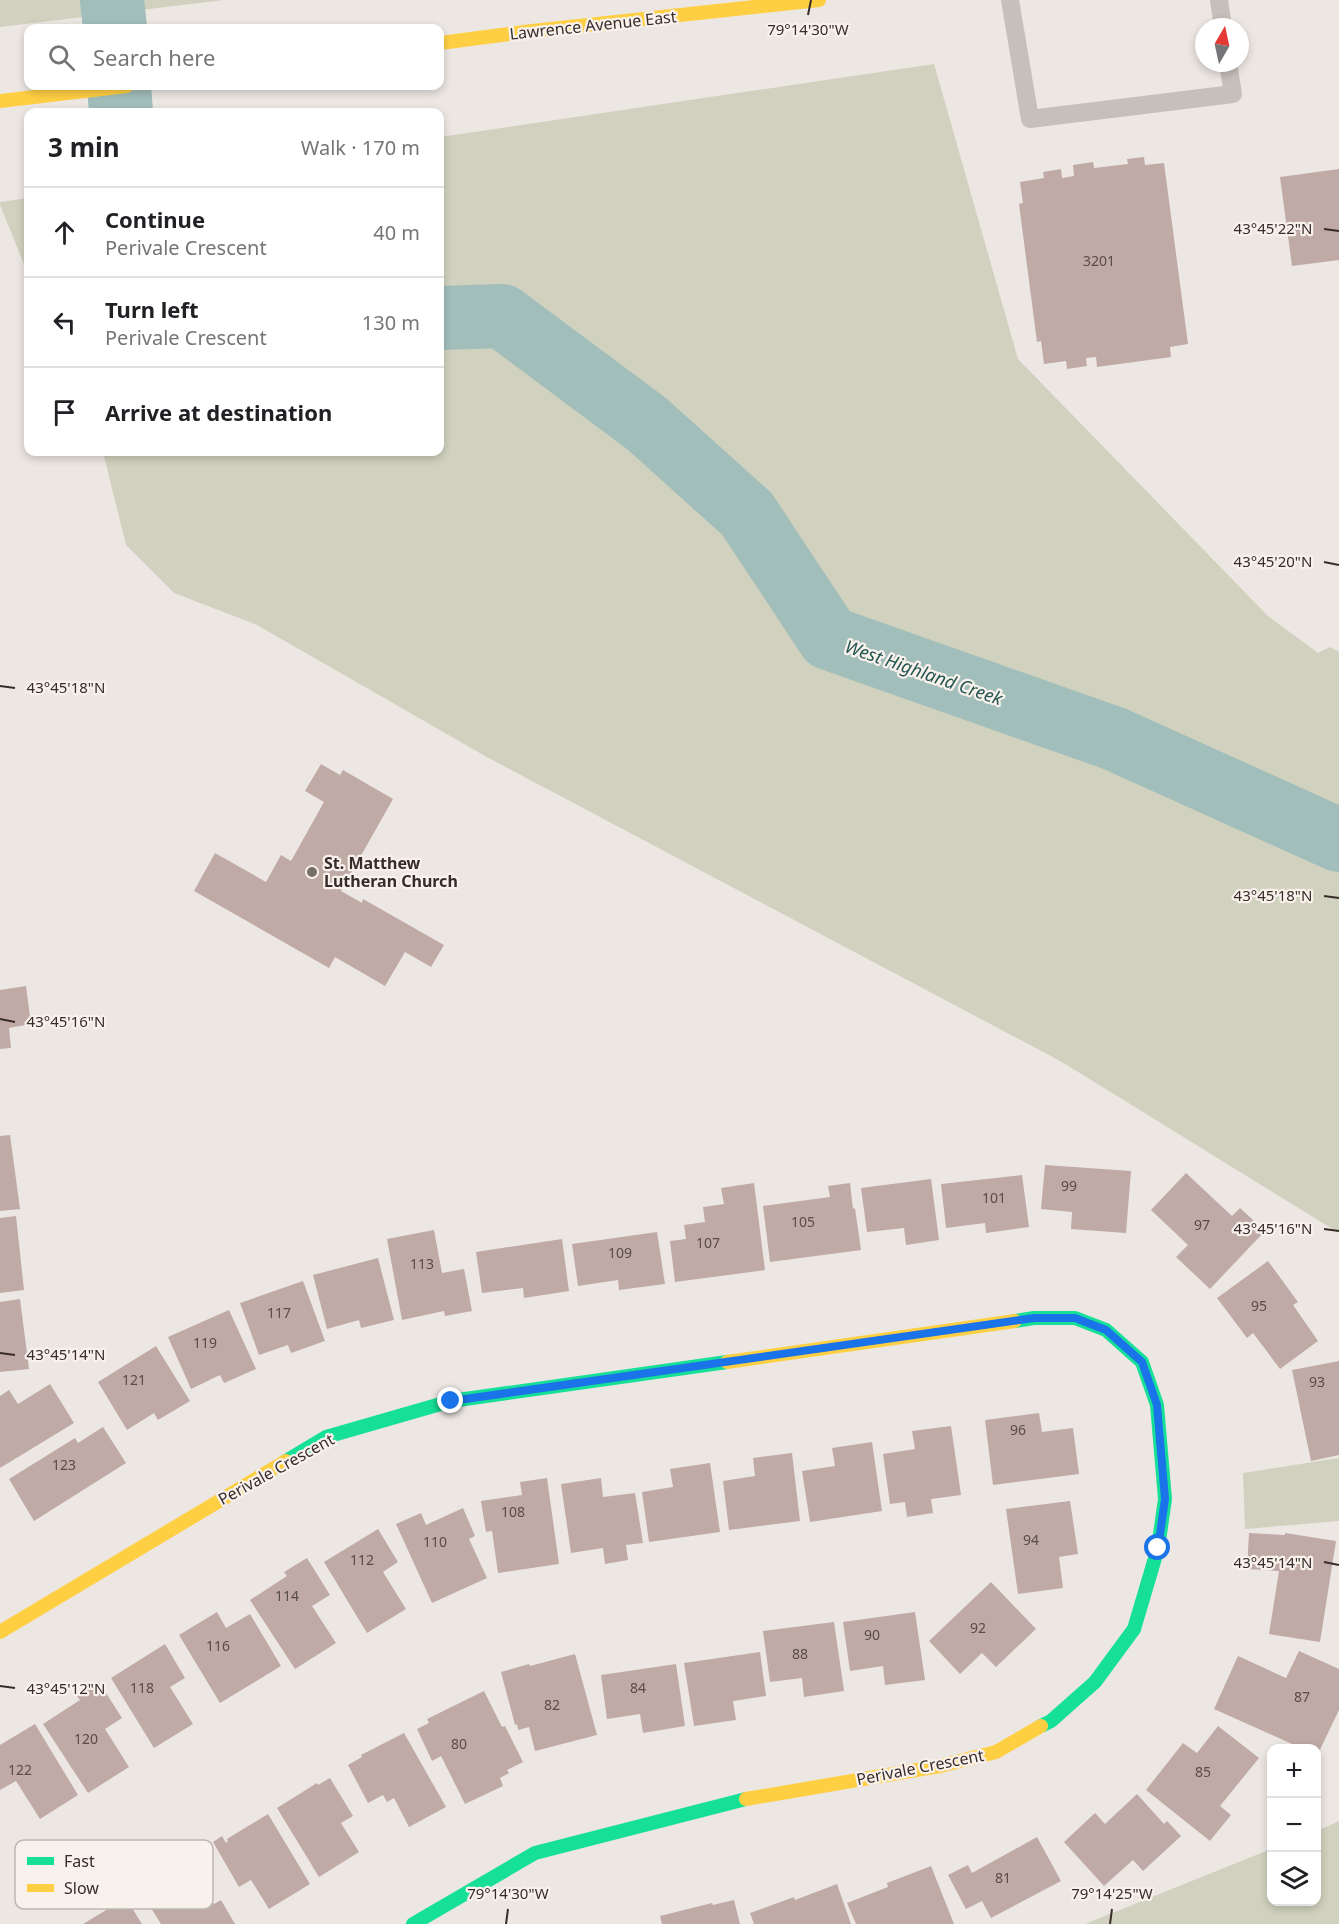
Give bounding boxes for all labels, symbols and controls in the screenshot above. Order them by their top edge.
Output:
street label: Lawrence Avenue East [508,5,678,45]
north arrow [1195,18,1249,72]
text: 79°14'30"W [767,19,849,39]
search box [24,24,444,90]
icon: search [45,41,78,74]
text: Search here [93,42,215,72]
text: 3 min [48,129,120,165]
text: Walk · 170 m [301,134,420,161]
text: Continue [105,204,205,234]
icon: ahead [48,216,81,249]
text: 43°45'22"N [1234,218,1312,238]
text: 40 m [373,219,420,246]
text: Perivale Crescent [105,234,267,261]
house number: 3201 [1083,251,1115,270]
text: Turn left [105,294,199,324]
icon: left [48,306,81,339]
text: 130 m [362,309,420,336]
text: Perivale Crescent [105,324,267,351]
icon: arrive [48,396,81,429]
text: Arrive at destination [105,397,332,427]
text: 43°45'20"N [1234,551,1312,571]
water label: West Highland Creek [842,634,1007,711]
text: 43°45'18"N [27,677,105,697]
place label: St. Matthew Lutheran Church [324,852,458,892]
marker: St. Matthew Lutheran Church [305,865,319,879]
text: 43°45'18"N [1234,885,1312,905]
text: 43°45'16"N [27,1011,105,1031]
house number: 99 [1061,1176,1077,1195]
house number: 101 [982,1188,1006,1207]
house number: 105 [791,1212,815,1231]
house number: 97 [1194,1215,1210,1234]
text: 43°45'16"N [1234,1218,1312,1238]
house number: 107 [696,1233,720,1252]
house number: 109 [608,1243,632,1262]
house number: 113 [410,1254,434,1273]
house number: 95 [1251,1296,1267,1315]
house number: 117 [267,1303,291,1322]
house number: 119 [193,1333,217,1352]
text: 43°45'14"N [27,1344,105,1364]
house number: 121 [122,1370,146,1389]
house number: 93 [1309,1372,1325,1391]
route end [437,1387,463,1413]
house number: 96 [1010,1420,1026,1439]
street label: Perivale Crescent [214,1428,338,1510]
house number: 123 [52,1455,76,1474]
house number: 108 [501,1502,525,1521]
house number: 94 [1023,1530,1039,1549]
house number: 110 [423,1532,447,1551]
route start [1144,1534,1170,1560]
house number: 112 [350,1550,374,1569]
text: 43°45'14"N [1234,1552,1312,1572]
house number: 114 [275,1586,299,1605]
house number: 92 [970,1618,986,1637]
house number: 90 [864,1625,880,1644]
house number: 116 [206,1636,230,1655]
house number: 88 [792,1644,808,1663]
text: 43°45'12"N [27,1678,105,1698]
house number: 118 [130,1678,154,1697]
house number: 84 [630,1678,646,1697]
house number: 87 [1294,1687,1310,1706]
house number: 82 [544,1695,560,1714]
house number: 120 [74,1729,98,1748]
house number: 80 [451,1734,467,1753]
street label: Perivale Crescent [854,1744,986,1790]
map controls [1267,1744,1321,1906]
button: + [1267,1744,1321,1798]
house number: 122 [8,1760,32,1779]
house number: 85 [1195,1762,1211,1781]
button: − [1267,1798,1321,1852]
legend [15,1840,213,1909]
text: Fast [64,1850,95,1872]
button: layers [1267,1852,1321,1906]
house number: 81 [995,1868,1011,1887]
text: Slow [64,1877,99,1899]
text: 79°14'30"W [467,1883,549,1903]
text: 79°14'25"W [1071,1883,1153,1903]

